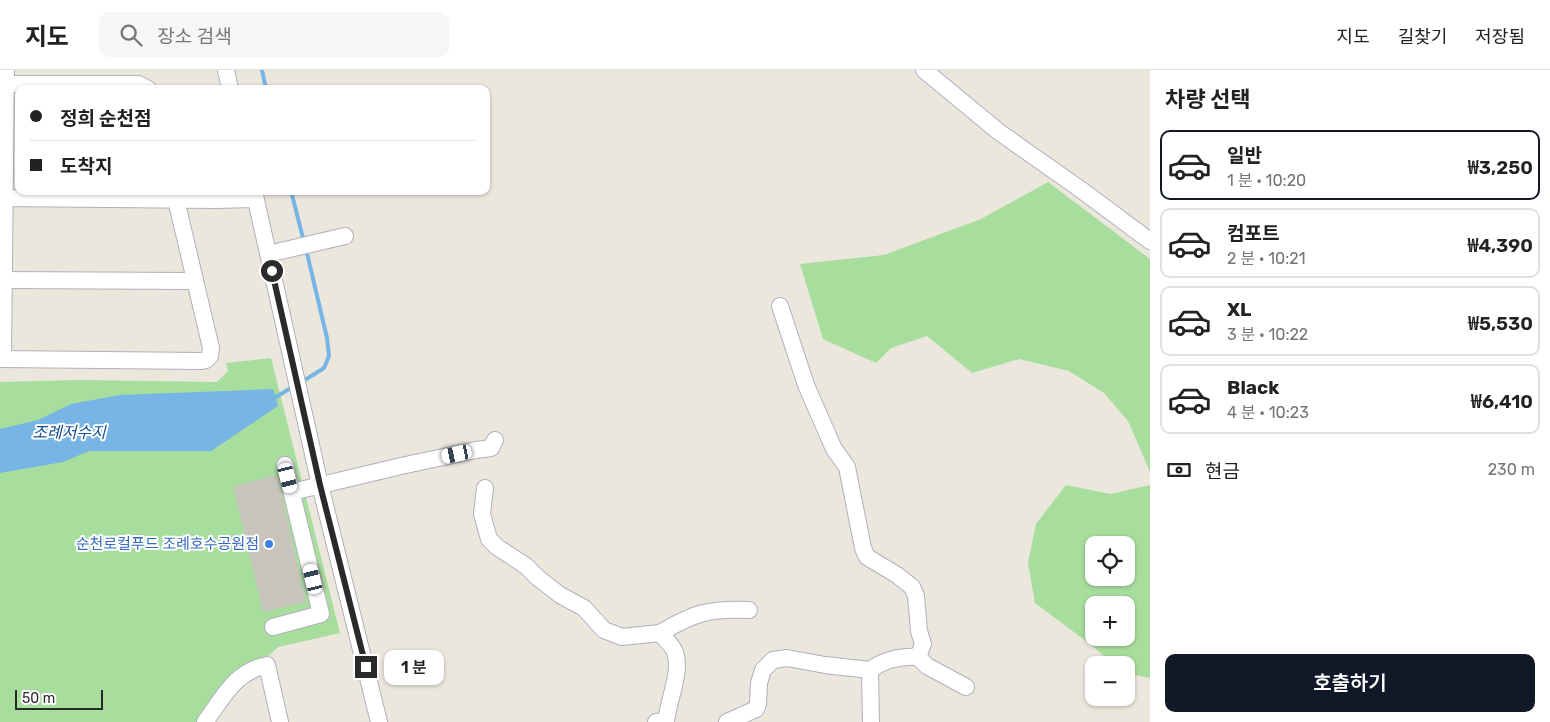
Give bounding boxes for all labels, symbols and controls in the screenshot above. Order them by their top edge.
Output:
search box [99,12,449,57]
icon: search [117,21,145,49]
text: 지도 [25,23,69,51]
text: 장소 검색 [157,25,232,48]
text: 지도 [1337,26,1370,48]
text: 길찾기 [1398,26,1447,48]
text: 저장됨 [1475,26,1525,48]
text: 차량 선택 [1165,86,1251,113]
text: 정희 순천점 [60,107,151,130]
icon: car [1167,143,1212,188]
text: 일반 [1227,144,1262,167]
text: 도착지 [60,155,112,178]
text: ₩3,250 [1468,156,1533,179]
text: 1 분 · 10:20 [1227,171,1306,190]
icon: car [1167,221,1212,266]
text: 컴포트 [1227,222,1279,245]
text: ₩4,390 [1467,234,1533,257]
text: 2 분 · 10:21 [1227,249,1306,268]
route start [261,260,283,282]
text: XL [1227,298,1251,321]
icon: car [1167,299,1212,344]
text: ₩5,530 [1468,312,1533,335]
text: 3 분 · 10:22 [1227,325,1308,344]
text: Black [1227,376,1279,399]
icon: car [1167,377,1212,422]
text: ₩6,410 [1471,390,1533,413]
text: 4 분 · 10:23 [1227,403,1309,422]
water label: 조례저수지 [32,423,107,442]
car [440,444,473,464]
icon: cash [1165,456,1193,484]
text: 현금 [1205,460,1240,483]
text: 230 m [1488,460,1535,479]
car [277,462,298,494]
place label: 순천로컬푸드 조례호수공원점 [76,535,259,553]
map controls [1085,536,1135,706]
button: locate [1085,536,1135,586]
marker: 순천로컬푸드 조례호수공원점 [263,538,275,550]
car [302,563,323,595]
button: + [1085,596,1135,646]
callout: 1 분 [384,650,444,684]
button: 호출하기 [1165,654,1535,712]
route end [355,656,377,678]
button: − [1085,656,1135,706]
text: 1 분 [401,658,427,677]
scale bar [15,687,102,710]
text: 50 m [22,690,55,707]

